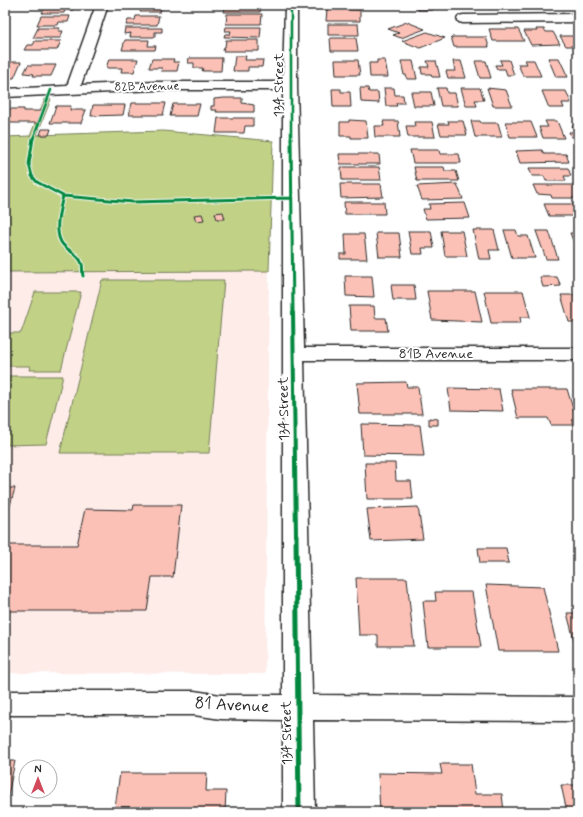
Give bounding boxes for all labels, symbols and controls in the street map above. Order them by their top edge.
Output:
street label: 134 Street [270,52,288,117]
street label: 82B Avenue [114,78,180,96]
street label: 81B Avenue [399,345,473,363]
street label: 134 Street [274,376,294,441]
street label: 81 Avenue [194,692,270,718]
street label: 134 Street [277,700,297,765]
north arrow [18,759,58,799]
text: N [34,763,42,777]

